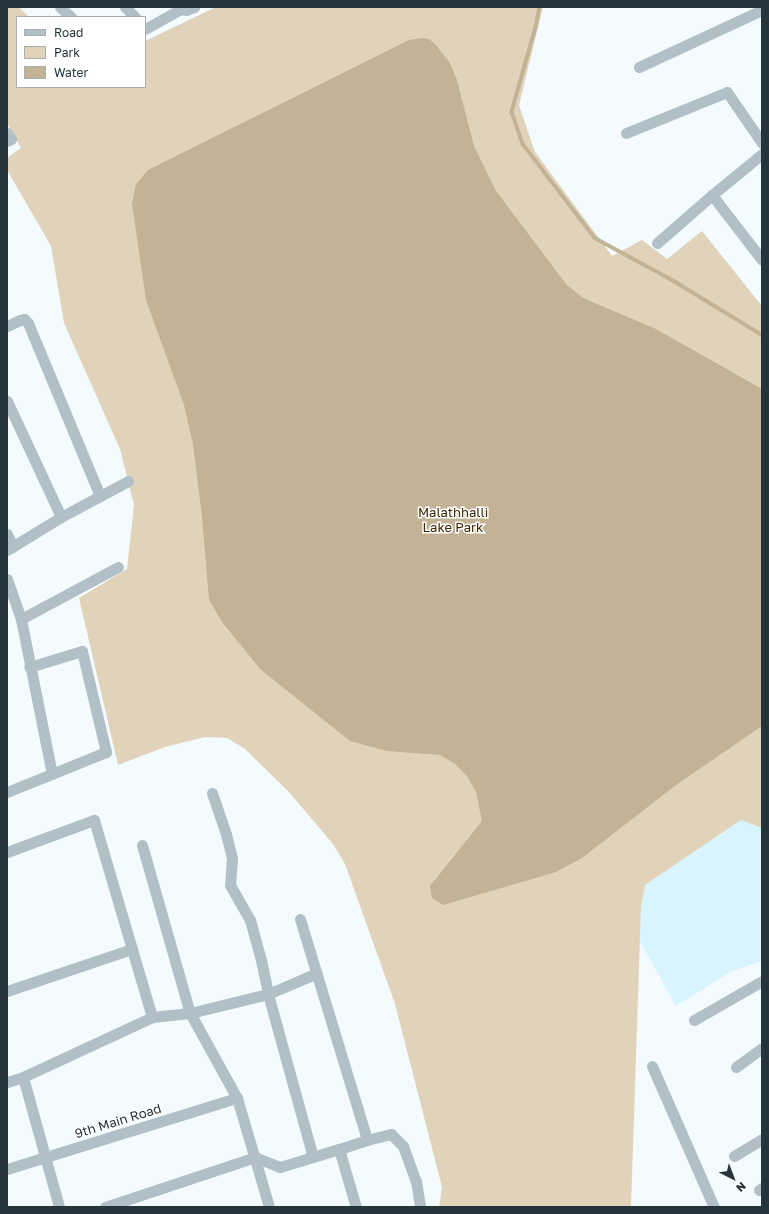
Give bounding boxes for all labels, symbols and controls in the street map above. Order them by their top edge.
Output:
legend [16,16,146,88]
text: Road [54,25,83,40]
text: Park [54,45,80,60]
text: Water [54,65,88,80]
park label: Malathhalli Lake Park [418,505,488,536]
street label: 9th Main Road [73,1100,163,1142]
north arrow [713,1158,753,1198]
text: N [734,1180,749,1195]

